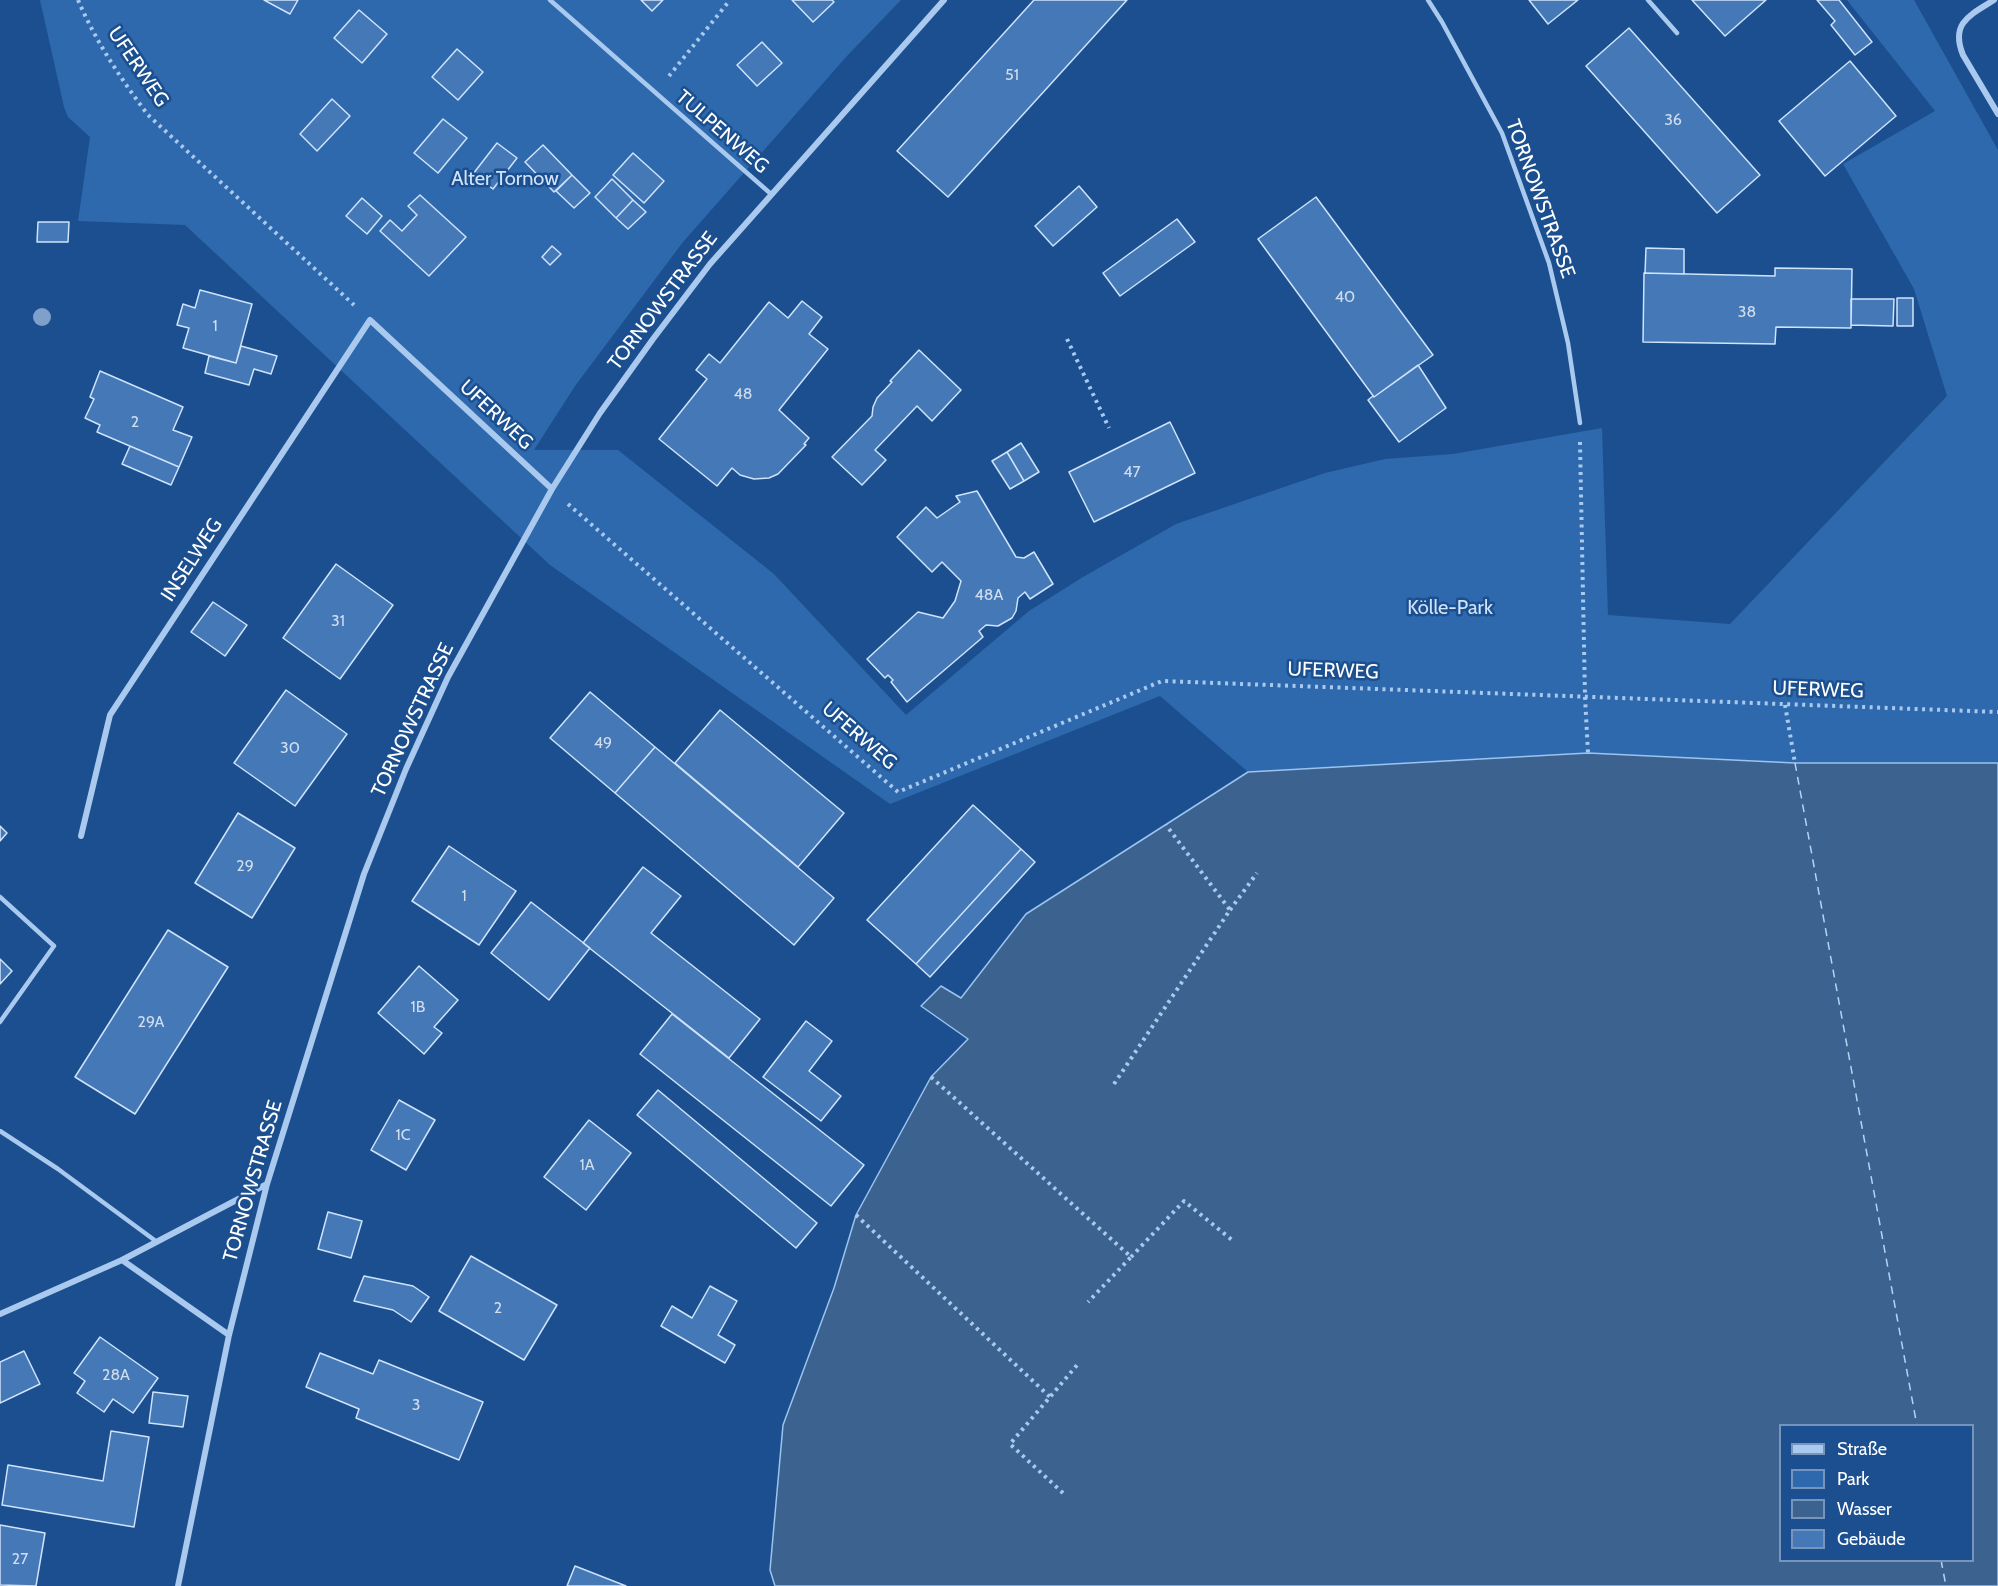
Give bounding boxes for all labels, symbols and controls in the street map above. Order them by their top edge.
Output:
street label: UFERWEG [103,22,173,112]
house number: 51 [1005,65,1019,85]
street label: TULPENWEG [671,85,773,179]
house number: 36 [1664,110,1682,130]
street label: TORNOWSTRASSE [1500,116,1580,282]
park label: Alter Tornow [451,167,559,191]
street label: TORNOWSTRASSE [603,227,723,375]
house number: 40 [1335,287,1355,307]
house number: 38 [1738,302,1756,322]
house number: 1 [212,316,218,336]
street label: UFERWEG [454,375,538,455]
house number: 48 [734,384,752,404]
house number: 2 [131,412,139,432]
house number: 47 [1123,462,1141,482]
street label: INSELWEG [156,514,228,606]
house number: 48A [975,585,1003,605]
park label: Kölle-Park [1407,596,1493,620]
house number: 31 [331,611,345,631]
street label: TORNOWSTRASSE [367,639,459,801]
street label: UFERWEG [1287,657,1379,685]
street label: UFERWEG [1772,676,1864,704]
street label: UFERWEG [817,697,901,775]
house number: 49 [594,733,612,753]
house number: 30 [280,738,300,758]
house number: 29 [236,856,254,876]
house number: 1 [461,886,467,906]
house number: 1B [411,997,425,1017]
house number: 29A [138,1012,164,1032]
street label: TORNOWSTRASSE [218,1097,288,1265]
house number: 1C [395,1125,411,1145]
house number: 1A [579,1155,595,1175]
house number: 2 [494,1298,502,1318]
house number: 28A [102,1365,130,1385]
house number: 3 [412,1395,420,1415]
legend [1779,1424,1974,1562]
text: Straße [1837,1438,1887,1460]
text: Park [1837,1468,1869,1490]
text: Wasser [1837,1498,1892,1520]
text: Gebäude [1837,1528,1906,1550]
house number: 27 [12,1549,28,1569]

